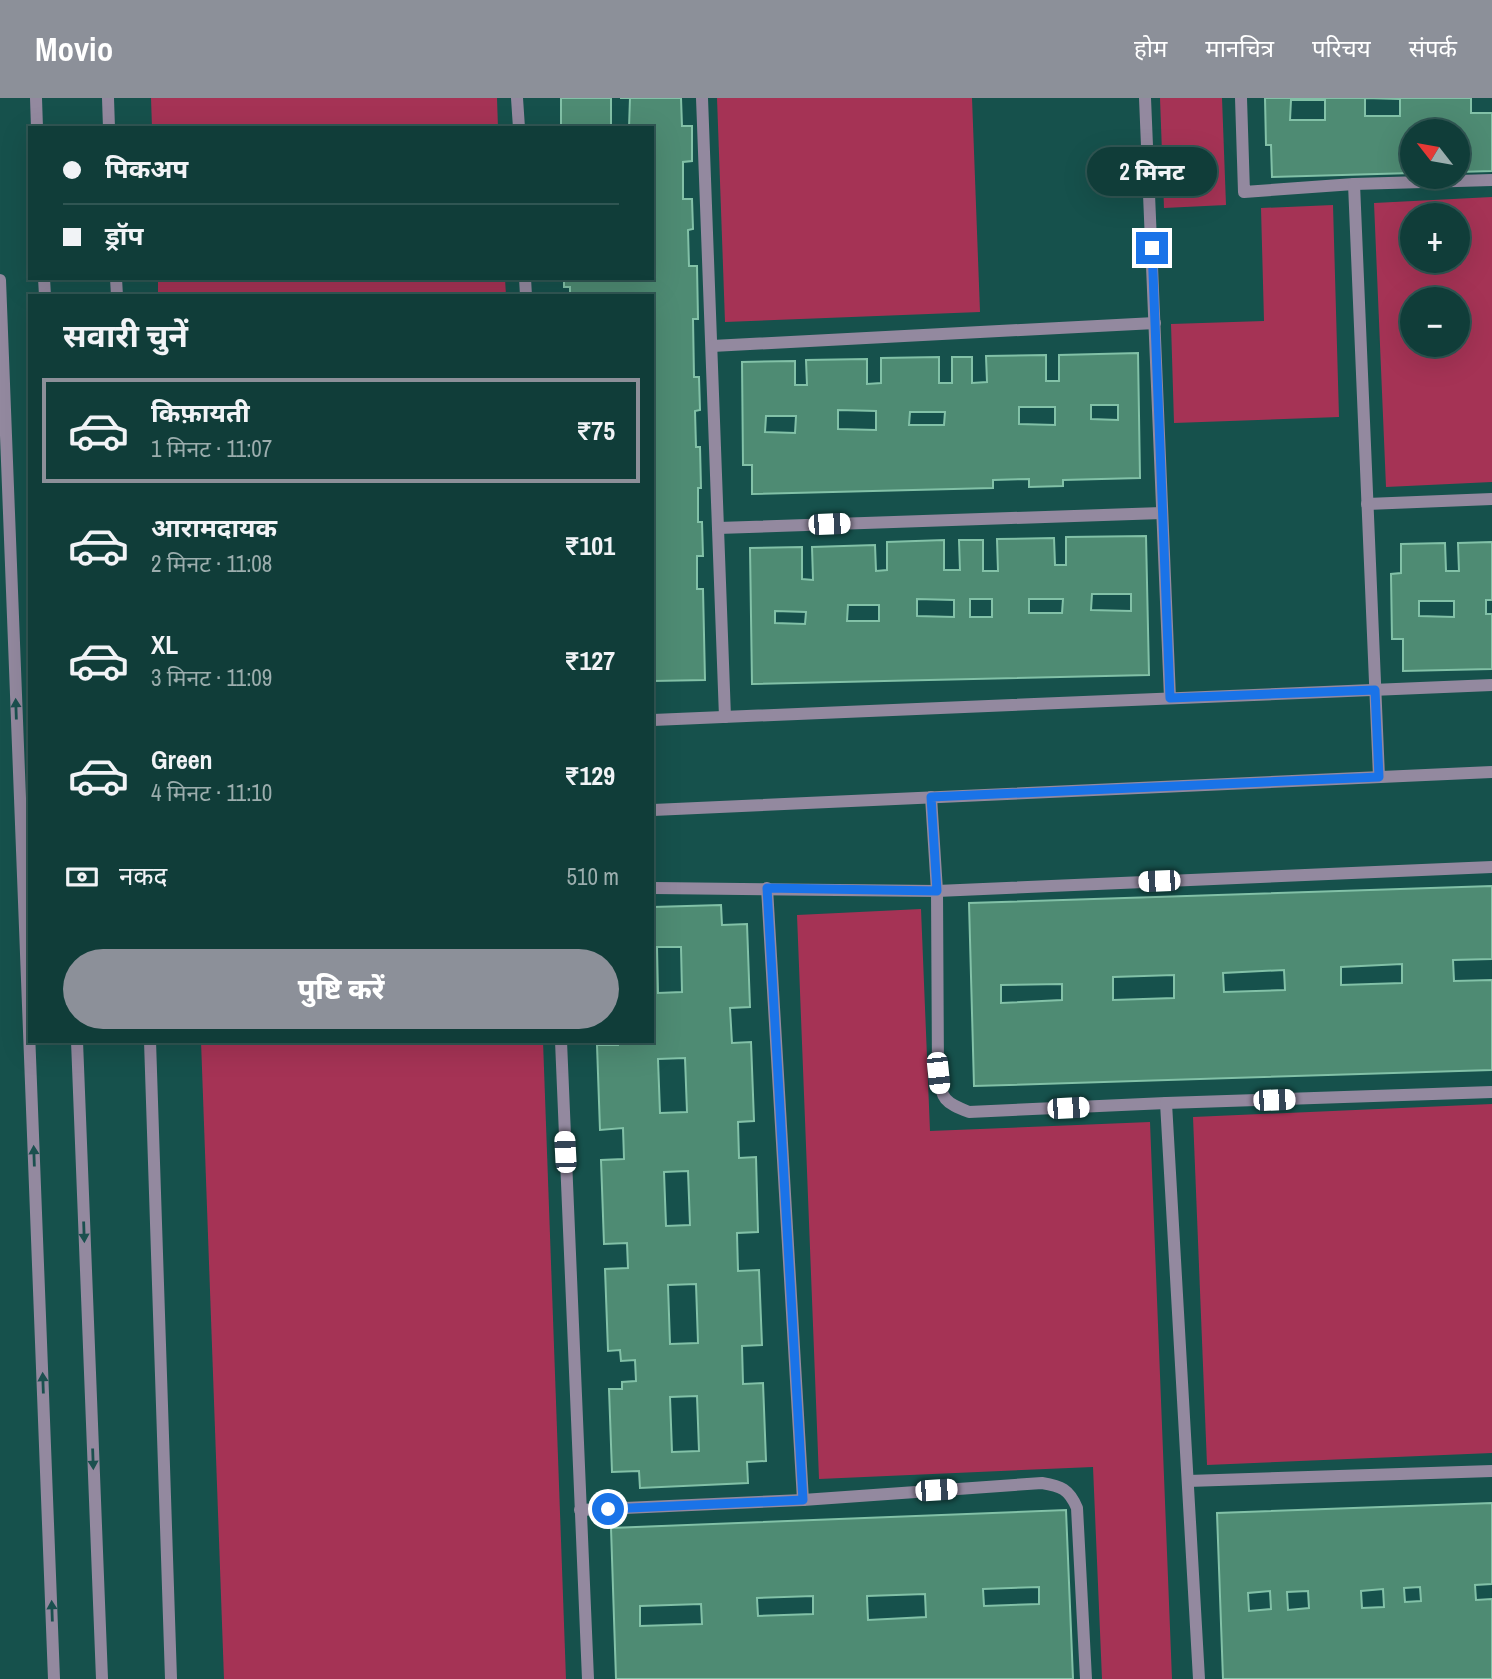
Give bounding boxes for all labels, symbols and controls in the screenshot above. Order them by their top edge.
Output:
text: Movio [35,27,113,71]
text: होम [1134,32,1167,64]
text: मानचित्र [1205,32,1274,64]
text: परिचय [1312,32,1371,64]
text: संपर्क [1409,32,1457,64]
north arrow [1400,119,1470,189]
map controls [1400,119,1470,357]
callout: 2 मिनट [1087,146,1217,195]
text: पिकअप [105,151,188,186]
text: 2 मिनट [1119,156,1185,187]
button: + [1400,203,1470,273]
text: ड्रॉप [105,218,143,253]
route end [1136,232,1168,264]
button: − [1400,287,1470,357]
text: सवारी चुनें [63,314,188,357]
text: किफ़ायती [151,395,250,430]
icon: car [67,399,130,462]
text: ₹75 [576,413,615,448]
text: 1 मिनट · 11:07 [151,433,272,464]
text: आरामदायक [151,510,277,545]
car [808,513,851,535]
icon: car [67,514,130,577]
text: ₹101 [564,528,615,563]
text: 2 मिनट · 11:08 [151,548,272,579]
text: XL [151,627,178,662]
icon: car [67,629,130,692]
text: ₹127 [564,643,615,678]
text: 3 मिनट · 11:09 [151,662,272,693]
one-way arrow [11,697,22,719]
text: Green [151,742,213,777]
icon: car [67,744,130,807]
text: ₹129 [564,758,615,793]
text: 4 मिनट · 11:10 [151,777,272,808]
icon: cash [63,858,101,896]
text: नकद [119,858,167,893]
text: 510 m [567,861,619,892]
car [1138,870,1181,892]
button: पुष्टि करें [63,949,619,1029]
car [926,1051,951,1095]
car [1253,1089,1296,1111]
car [1047,1096,1090,1120]
car [554,1130,577,1174]
one-way arrow [28,1145,40,1167]
one-way arrow [79,1221,90,1243]
one-way arrow [37,1372,48,1394]
one-way arrow [88,1448,99,1470]
car [915,1478,958,1502]
route start [592,1493,624,1525]
one-way arrow [46,1600,57,1622]

